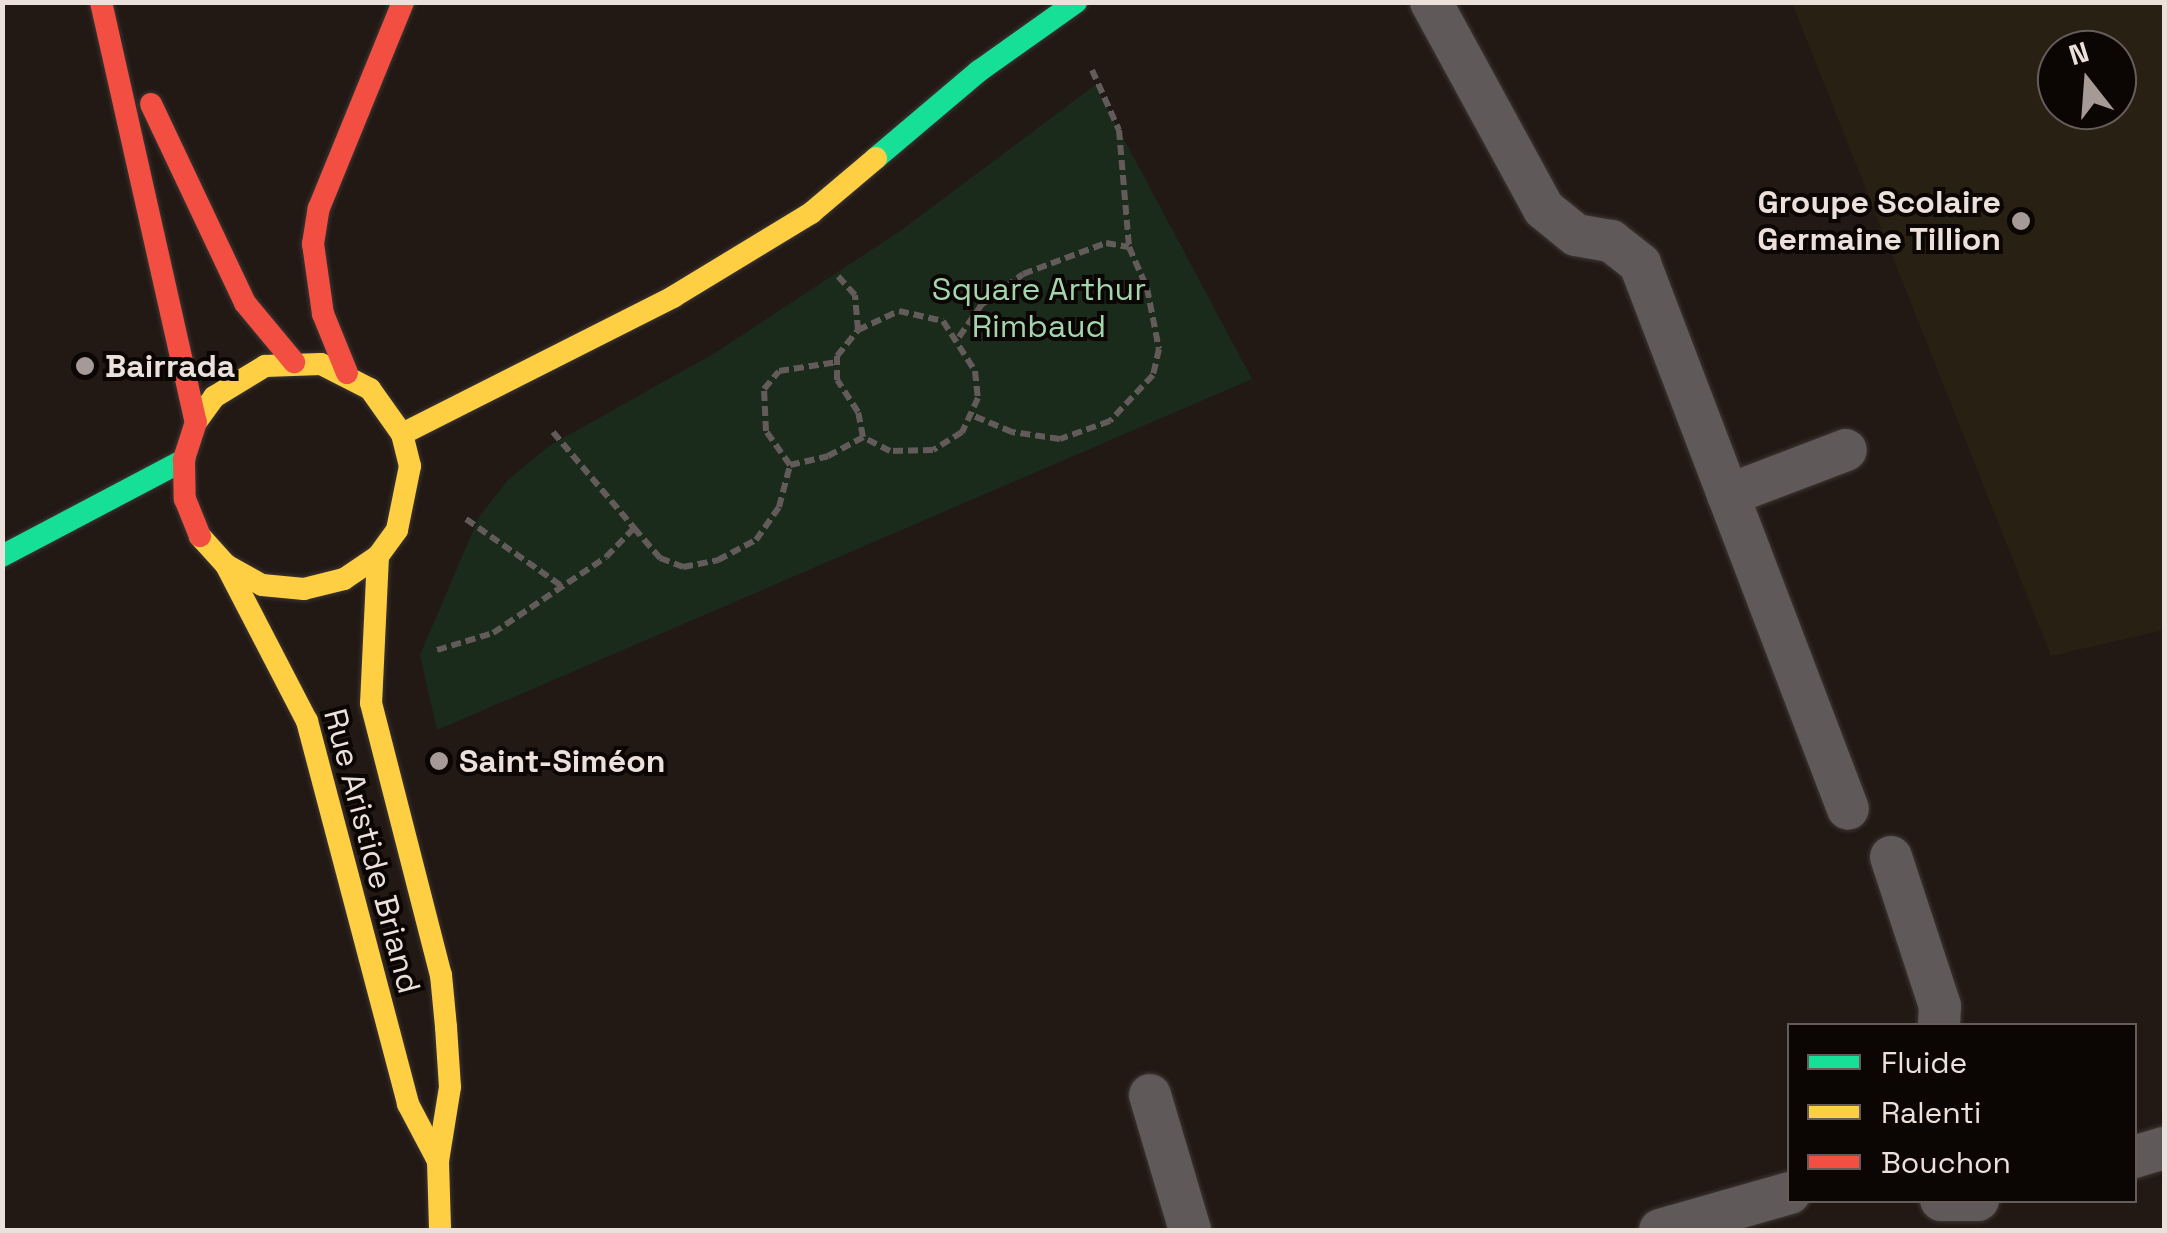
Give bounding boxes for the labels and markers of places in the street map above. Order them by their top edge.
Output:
place label: Groupe Scolaire Germaine Tillion [1756,184,2001,259]
marker: Groupe Scolaire Germaine Tillion [2010,210,2032,232]
place label: Bairrada [105,347,235,385]
marker: Bairrada [74,355,96,377]
place label: Saint-Siméon [459,742,665,780]
marker: Saint-Siméon [428,750,450,772]

